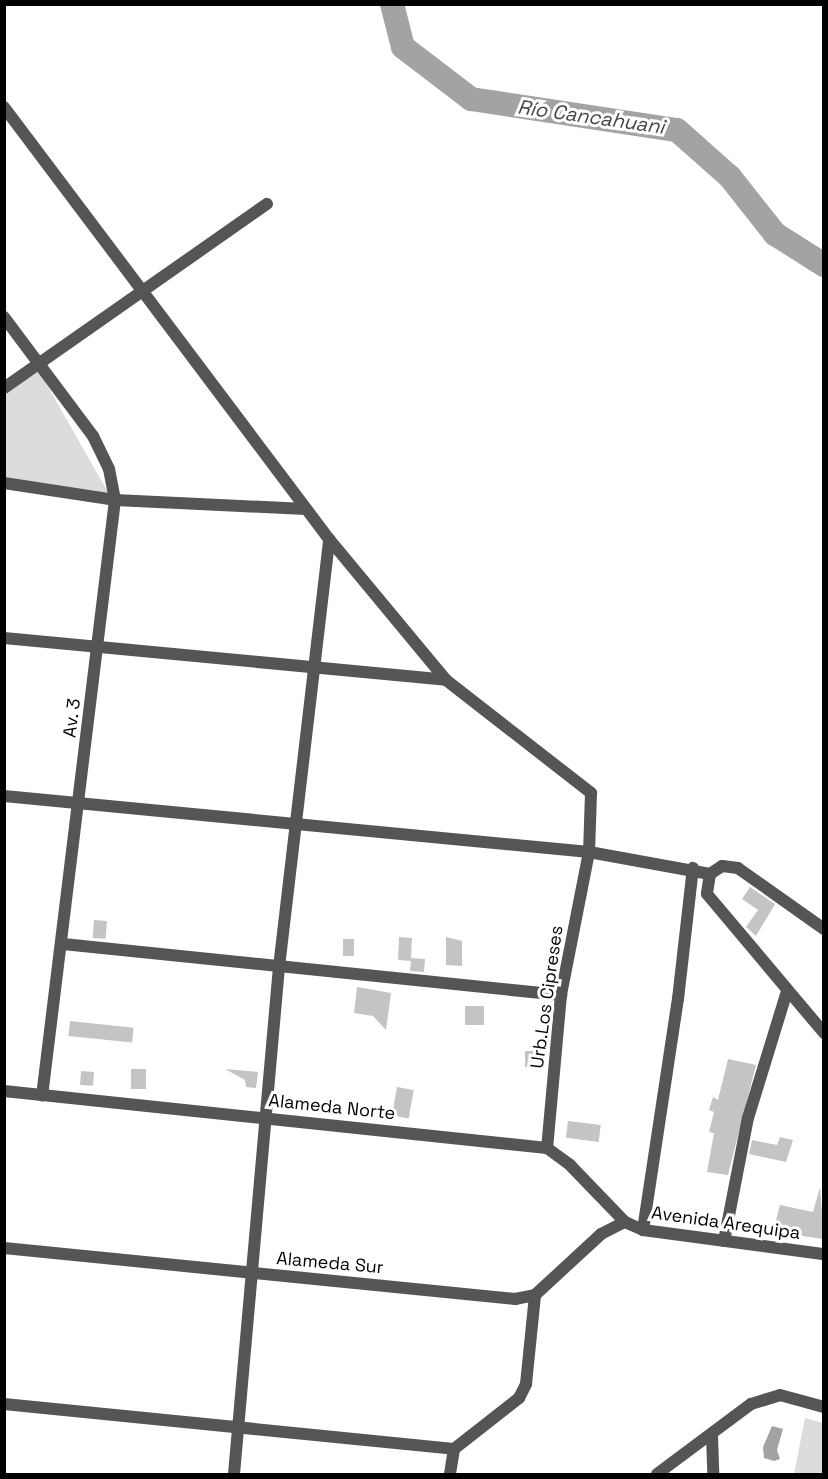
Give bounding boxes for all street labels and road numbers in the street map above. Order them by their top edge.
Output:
street label: Av. 3 [59,697,85,739]
street label: Urb.Los Cipreses [526,924,568,1070]
street label: Alameda Norte [268,1090,396,1124]
street label: Avenida Arequipa [650,1202,802,1244]
street label: Alameda Sur [275,1248,385,1278]

